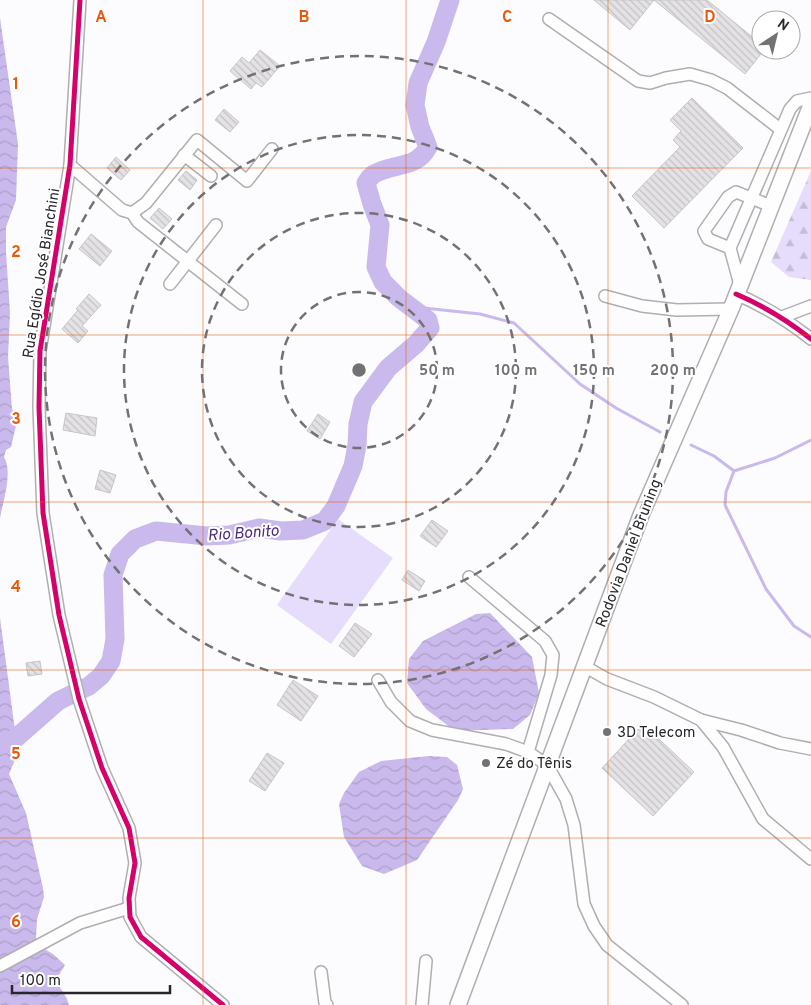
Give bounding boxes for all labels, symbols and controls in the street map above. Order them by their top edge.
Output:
text: A [95,8,107,28]
text: B [298,8,310,28]
text: C [502,8,512,28]
text: D [704,8,716,28]
north arrow [751,10,801,60]
text: N [774,16,792,35]
text: 1 [13,75,19,95]
street label: Rua Egídio José Bianchini [20,187,65,360]
text: 2 [11,243,21,263]
centre of rings [350,361,368,379]
text: 50 m [419,362,455,381]
text: 100 m [495,362,537,381]
text: 150 m [573,362,615,381]
text: 200 m [650,362,696,381]
text: 3 [11,410,21,430]
street label: Rodovia Daniel Bruning [592,477,666,630]
water label: Rio Bonito [207,521,280,546]
text: 4 [11,578,21,598]
place label: 3D Telecom [617,724,695,743]
marker: 3D Telecom [601,726,613,738]
text: 5 [11,745,21,765]
place label: Zé do Tênis [496,755,572,774]
marker: Zé do Tênis [480,757,492,769]
text: 6 [11,913,21,933]
scale bar [12,962,170,994]
text: 100 m [20,972,61,991]

